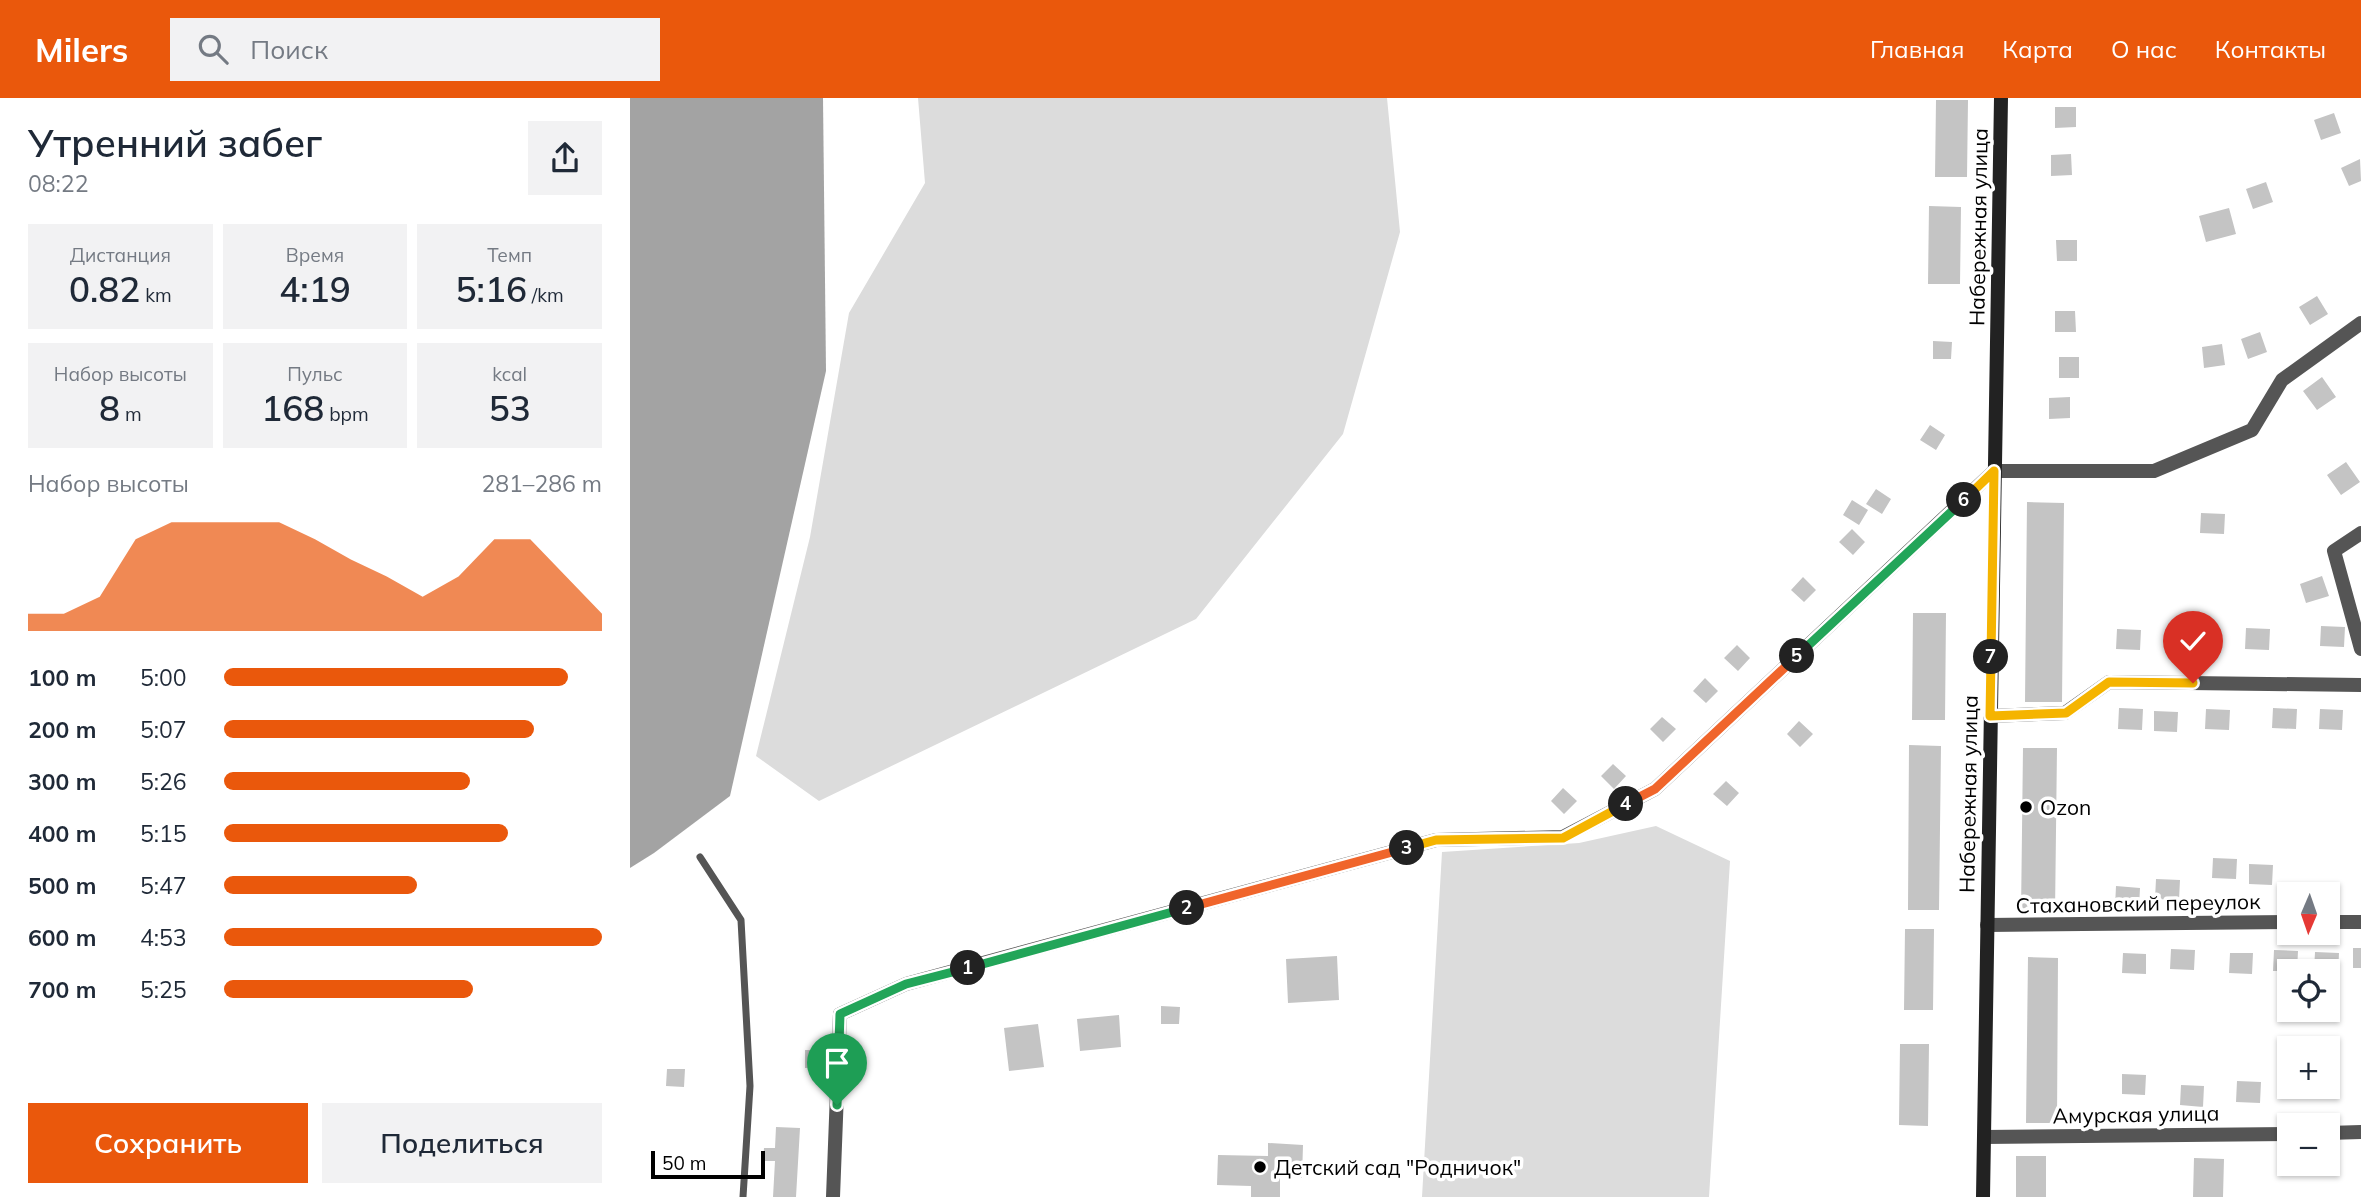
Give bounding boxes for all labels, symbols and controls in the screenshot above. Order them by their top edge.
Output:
search box [170,18,660,81]
text: Milers [35,29,128,70]
icon: search [194,30,232,68]
text: Поиск [250,33,328,66]
text: Главная [1870,34,1964,64]
text: Карта [2002,34,2073,64]
text: О нас [2111,34,2177,64]
text: Контакты [2215,34,2326,64]
text: Утренний забег [28,119,322,167]
button: share [528,121,602,195]
street label: Набережная улица [1963,128,1993,326]
text: 08:22 [28,169,88,198]
text: Дистанция [70,243,171,267]
text: Время [286,243,344,267]
text: Темп [487,243,532,267]
text: 0.82 [69,267,140,311]
text: 4:19 [279,267,351,311]
text: 5:16 [456,267,527,311]
text: km [140,283,172,307]
text: /km [527,283,564,307]
text: Набор высоты [54,362,187,386]
text: Пульс [287,362,343,386]
text: kcal [492,362,527,386]
text: 8 [99,386,120,430]
text: 168 [261,386,324,430]
text: 53 [489,386,531,430]
text: m [120,402,142,426]
text: bpm [324,402,369,426]
text: Набор высоты [28,469,189,498]
text: 281–286 m [481,469,602,498]
pin: 6 [1946,482,1982,518]
text: 6 [1958,487,1969,511]
pin [2163,611,2223,683]
icon: check [2174,622,2212,660]
pin: 5 [1780,638,1814,674]
pin: 7 [1974,640,2008,674]
text: 5 [1791,643,1802,667]
text: 7 [1985,644,1996,668]
text: 100 m [28,663,96,692]
text: 5:00 [140,663,187,692]
street label: Набережная улица [1953,695,1983,893]
text: 200 m [28,715,96,744]
text: 5:07 [140,715,187,744]
text: 300 m [28,767,96,796]
text: 5:26 [140,767,187,796]
pin: 4 [1608,786,1644,822]
text: 4 [1620,791,1631,815]
place label: Ozon [2040,794,2091,820]
marker: Ozon [2018,799,2034,815]
text: 400 m [28,819,96,848]
text: 5:15 [140,819,187,848]
pin: 3 [1390,830,1424,866]
text: 3 [1401,835,1412,859]
text: 500 m [28,871,96,900]
text: 5:47 [140,871,187,900]
north arrow [2277,882,2340,945]
map controls [2277,882,2340,1176]
street label: Стахановский переулок [2015,888,2261,918]
pin: 2 [1170,890,1204,926]
text: 2 [1181,895,1192,919]
text: 600 m [28,923,96,952]
text: 4:53 [140,923,187,952]
pin: 1 [950,950,986,986]
text: 1 [962,955,973,979]
button: locate [2277,959,2340,1022]
text: 700 m [28,975,96,1004]
text: 5:25 [140,975,187,1004]
pin [807,1033,867,1105]
button: + [2277,1036,2340,1099]
icon: arrive [818,1044,856,1082]
street label: Амурская улица [2052,1100,2220,1128]
button: Сохранить [28,1103,308,1183]
button: Поделиться [322,1103,602,1183]
button: − [2277,1113,2340,1176]
scale bar [651,1148,765,1180]
text: 50 m [662,1151,706,1175]
place label: Детский сад "Родничок" [1274,1154,1521,1180]
marker: Детский сад "Родничок" [1252,1159,1268,1175]

